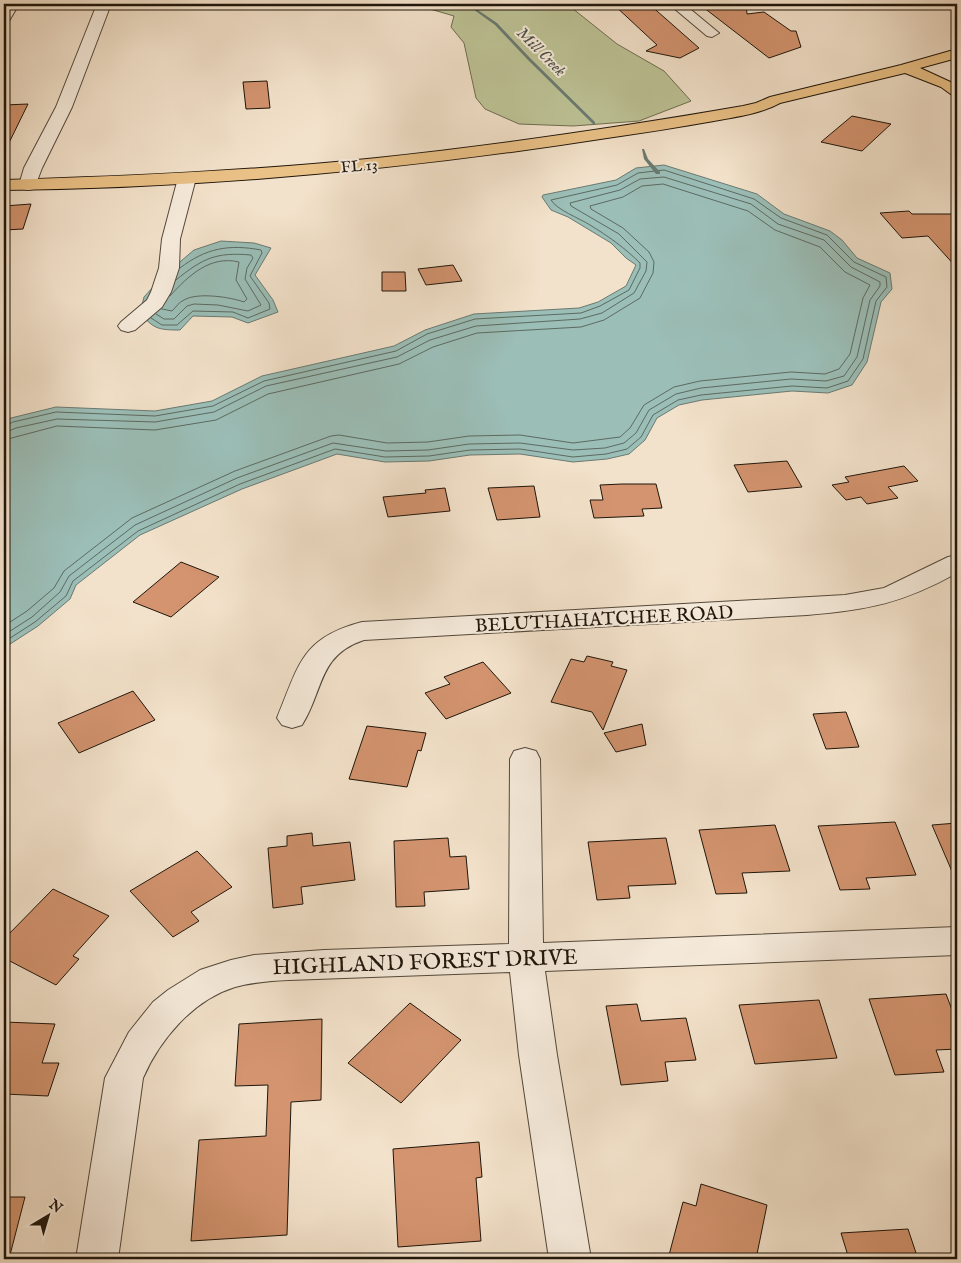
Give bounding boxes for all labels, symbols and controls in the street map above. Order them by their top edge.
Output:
water label: Mill Creek [512,24,570,82]
street label: FL 13 [340,155,378,179]
street label: BELUTHAHATCHEE ROAD [474,601,734,639]
street label: HIGHLAND FOREST DRIVE [272,944,578,982]
north arrow [22,1190,72,1240]
text: N [44,1195,66,1217]

